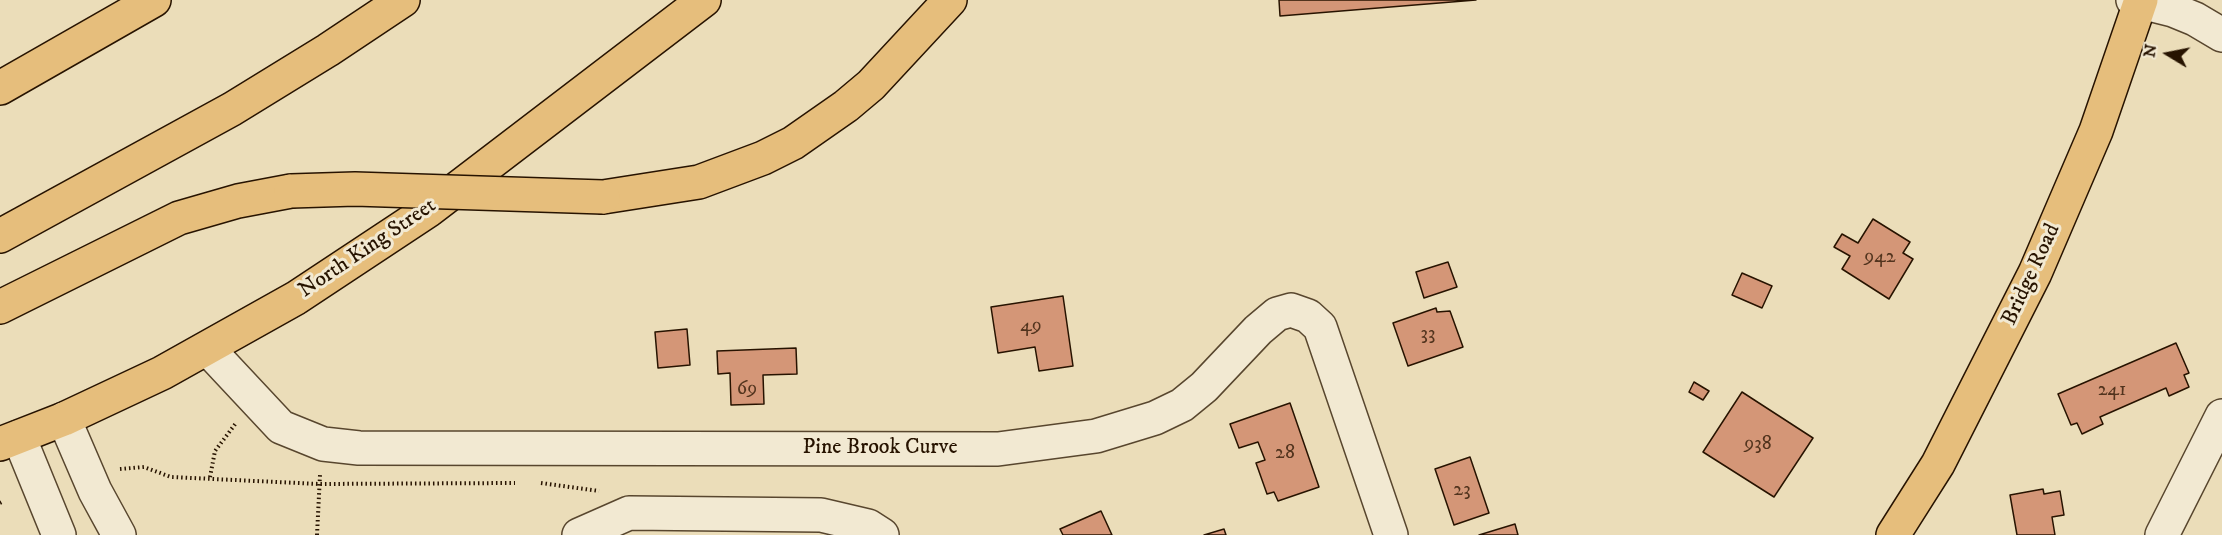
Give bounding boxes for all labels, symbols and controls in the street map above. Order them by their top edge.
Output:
north arrow [2138,24,2198,84]
text: N [2139,43,2161,59]
street label: North King Street [294,193,442,305]
street label: Bridge Road [1997,220,2067,330]
house number: 942 [1864,246,1896,270]
house number: 49 [1020,315,1042,339]
house number: 33 [1421,323,1435,347]
house number: 69 [737,378,757,402]
house number: 241 [2098,379,2126,403]
house number: 938 [1744,433,1772,457]
street label: Pine Brook Curve [802,435,958,461]
house number: 28 [1275,442,1295,466]
house number: 23 [1453,479,1471,503]

